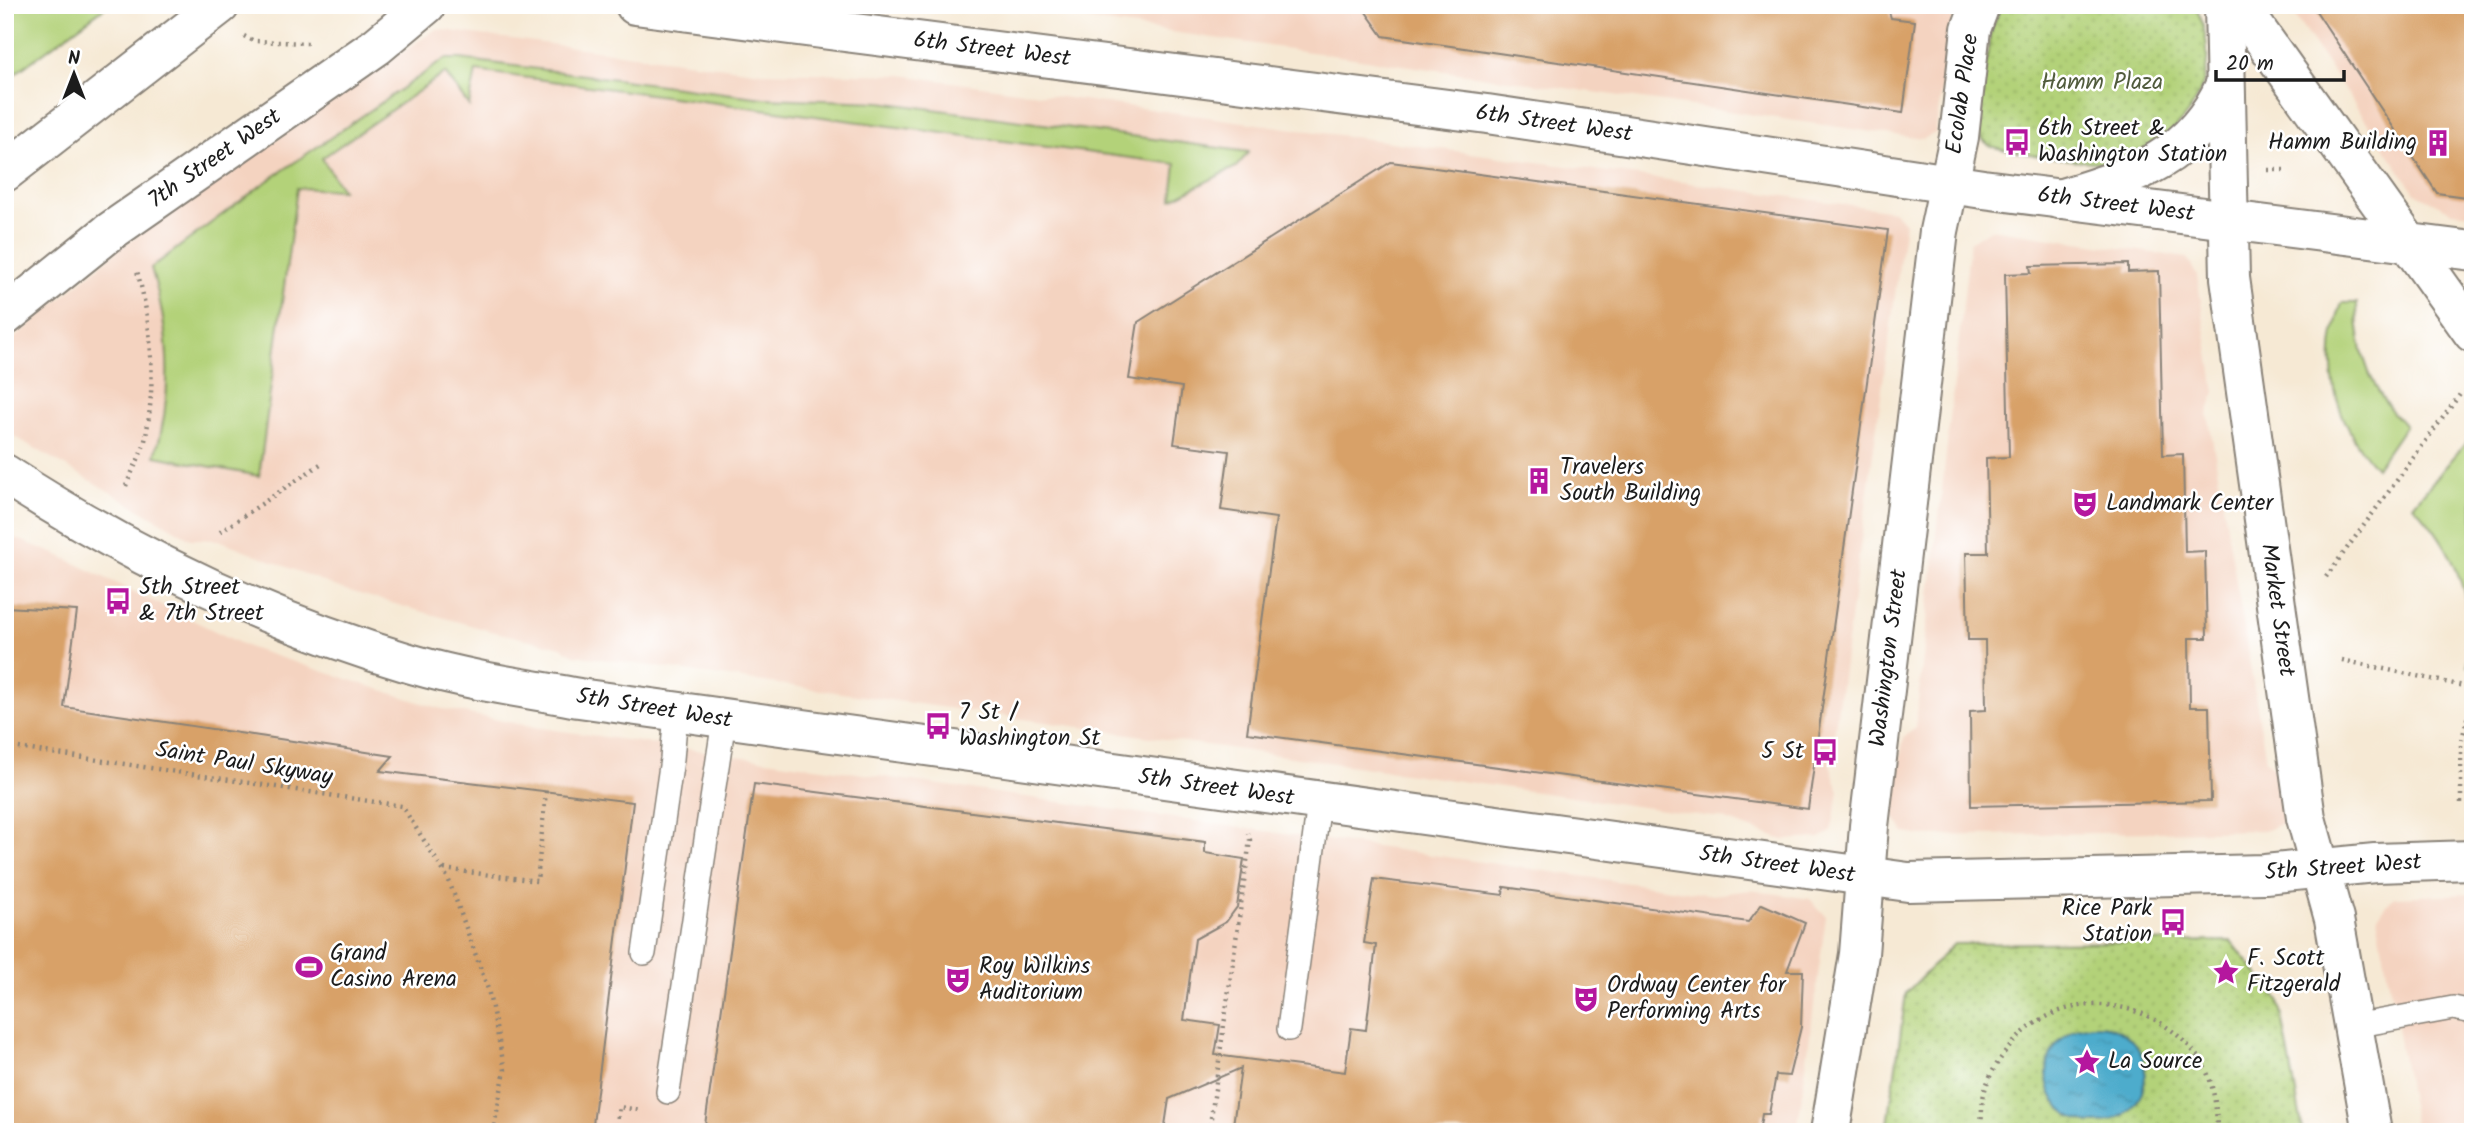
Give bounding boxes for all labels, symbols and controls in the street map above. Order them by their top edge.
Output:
street label: 6th Street West [911,23,1074,78]
street label: Ecolab Place [1937,31,1989,157]
north arrow [38,38,108,108]
scale bar [2216,38,2343,82]
text: N [68,44,80,74]
text: 20 m [2226,48,2274,81]
park label: Hamm Plaza [2041,65,2163,101]
street label: 6th Street West [1473,95,1636,153]
street label: 7th Street West [141,99,290,218]
place label: 6th Street & Washington Station [2038,111,2227,173]
place label: Hamm Building [2268,125,2417,161]
bus stop icon: 6th Street & Washington Station [2002,127,2032,157]
building icon: Hamm Building [2423,128,2453,158]
street label: 6th Street West [2035,178,2198,233]
place label: Travelers South Building [1560,450,1701,512]
building icon: Travelers South Building [1524,466,1554,496]
place label: Landmark Center [2106,486,2274,522]
theatre icon: Landmark Center [2070,489,2100,519]
street label: Market Street [2250,541,2304,680]
street label: Washington Street [1860,566,1918,749]
place label: 5th Street & 7th Street [139,570,265,632]
bus stop icon: 5th Street & 7th Street [103,586,133,616]
street label: 5th Street West [573,679,736,739]
place label: 7 St / Washington St [959,695,1102,757]
bus stop icon: 7 St / Washington St [923,711,953,741]
street label: Saint Paul Skyway [153,732,335,796]
place label: 5 St [1761,734,1805,770]
bus stop icon: 5 St [1810,737,1840,767]
street label: 5th Street West [1136,759,1298,817]
street label: 5th Street West [1697,836,1859,894]
street label: 5th Street West [2263,844,2424,891]
place label: Rice Park Station [2062,891,2152,953]
bus stop icon: Rice Park Station [2158,907,2188,937]
place label: Grand Casino Arena [330,936,457,998]
place label: F. Scott Fitzgerald [2247,941,2341,1003]
place label: Roy Wilkins Auditorium [979,949,1090,1011]
sports icon: Grand Casino Arena [294,952,324,982]
place icon: F. Scott Fitzgerald [2211,957,2241,987]
theatre icon: Roy Wilkins Auditorium [943,965,973,995]
place label: Ordway Center for Performing Arts [1607,968,1787,1030]
theatre icon: Ordway Center for Performing Arts [1571,984,1601,1014]
place label: La Source [2108,1044,2202,1080]
place icon: La Source [2072,1047,2102,1077]

